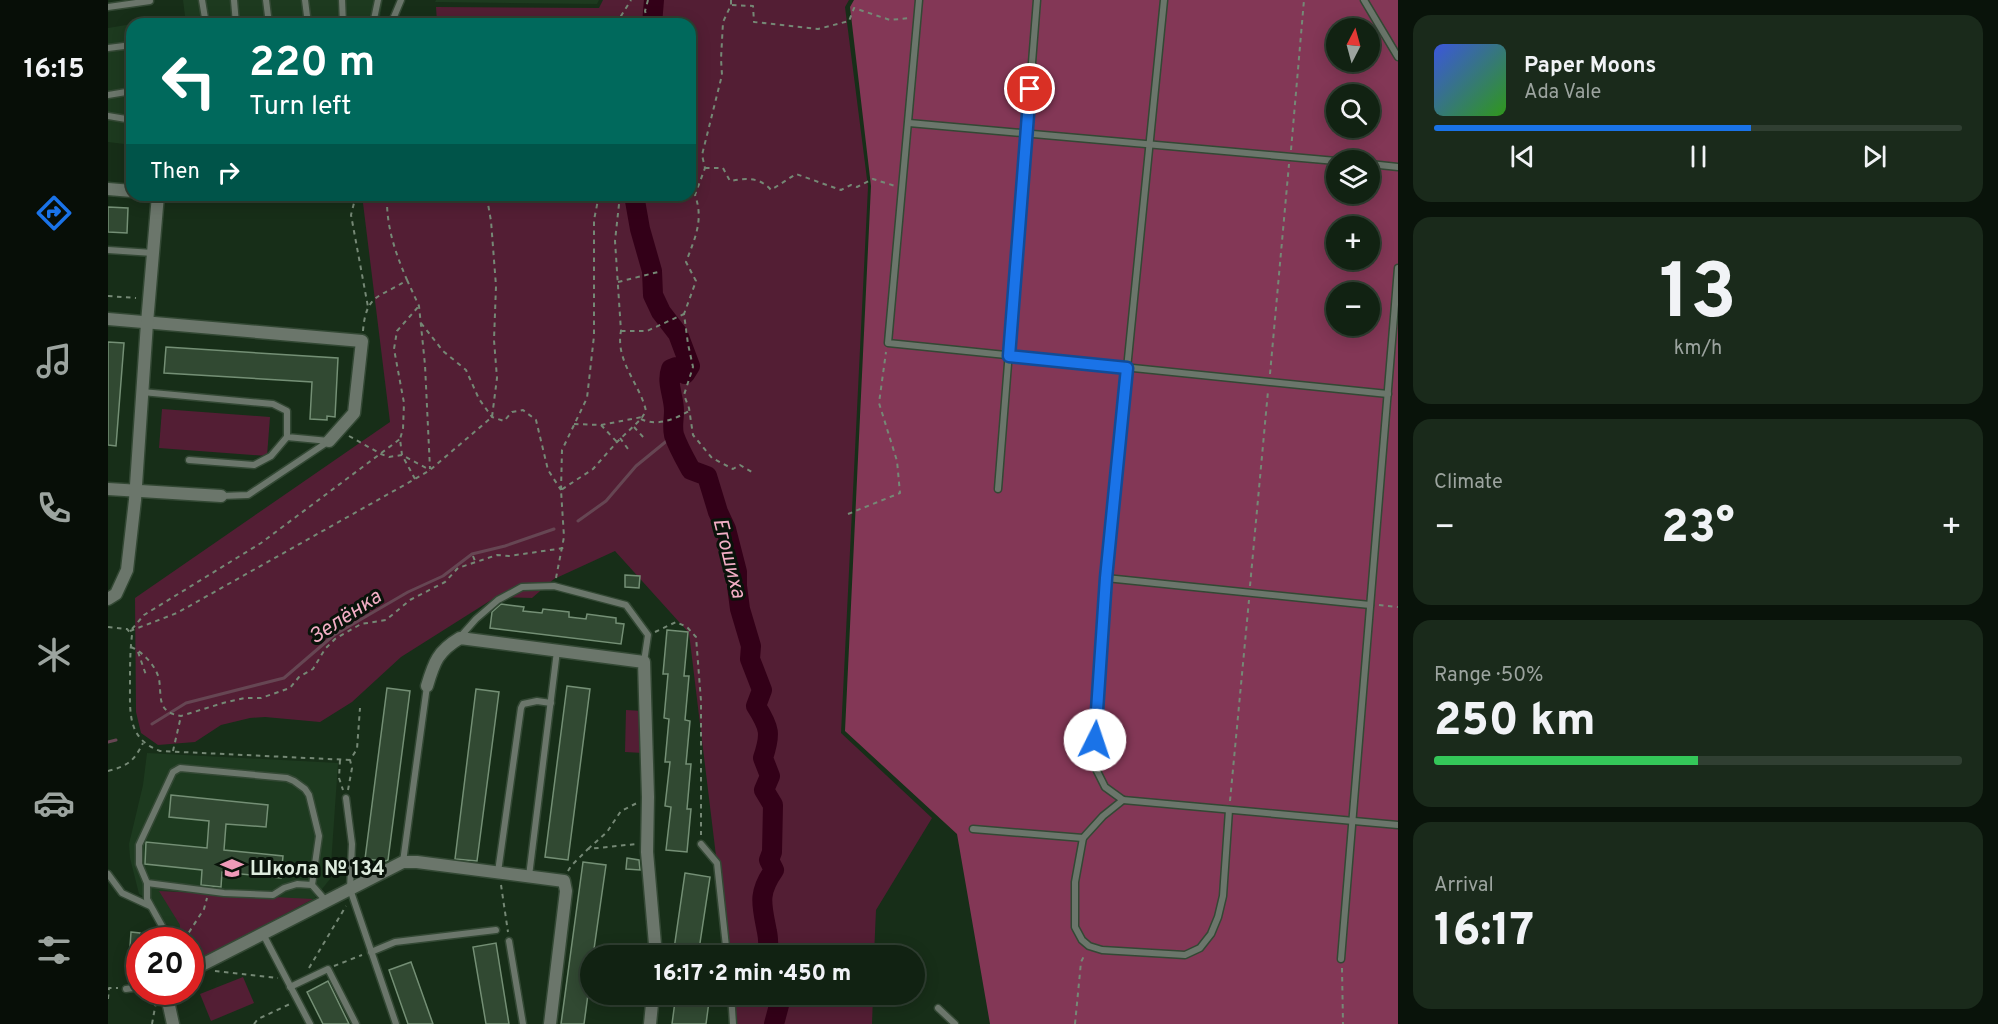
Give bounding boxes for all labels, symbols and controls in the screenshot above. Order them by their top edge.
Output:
north arrow [1326,18,1380,72]
map controls [1326,18,1380,336]
text: 220 m [249,38,375,91]
icon: left [150,42,228,120]
text: 16:15 [23,53,85,87]
text: Paper Moons [1524,53,1656,80]
pin [1004,63,1055,114]
icon: arrive [1013,72,1046,105]
text: Ada Vale [1524,80,1601,106]
button: search [1326,84,1380,138]
text: Turn left [249,90,351,124]
icon: previous [1506,140,1539,173]
icon: pause [1682,140,1715,173]
icon: next [1858,140,1891,173]
button: layers [1326,150,1380,204]
icon: right [212,156,245,189]
text: Then [150,159,200,186]
icon: directions [33,192,75,234]
button: + [1326,216,1380,270]
text: 13 [1659,247,1737,346]
button: − [1326,282,1380,336]
text: km/h [1674,336,1722,362]
icon: music [33,340,75,382]
text: Climate [1434,470,1503,496]
icon: phone [33,487,75,529]
text: 23° [1661,501,1735,558]
text: − [1434,508,1455,550]
text: + [1941,508,1962,550]
water label: Егошиха [706,515,752,601]
water label: Зелёнка [305,584,387,651]
icon: climate [33,634,75,676]
text: Range · 50% [1434,663,1543,689]
text: 250 km [1434,694,1595,751]
position arrow [1063,708,1127,772]
icon: car [33,782,75,824]
school or university icon: Школа № 134 [219,855,245,881]
place label: Школа № 134 [250,857,385,883]
text: Arrival [1434,873,1494,899]
text: 16:17 [1434,904,1534,961]
speed limit sign: 20 [126,927,204,1005]
icon: filters [33,929,75,971]
text: 16:17 · 2 min · 450 m [654,961,851,988]

